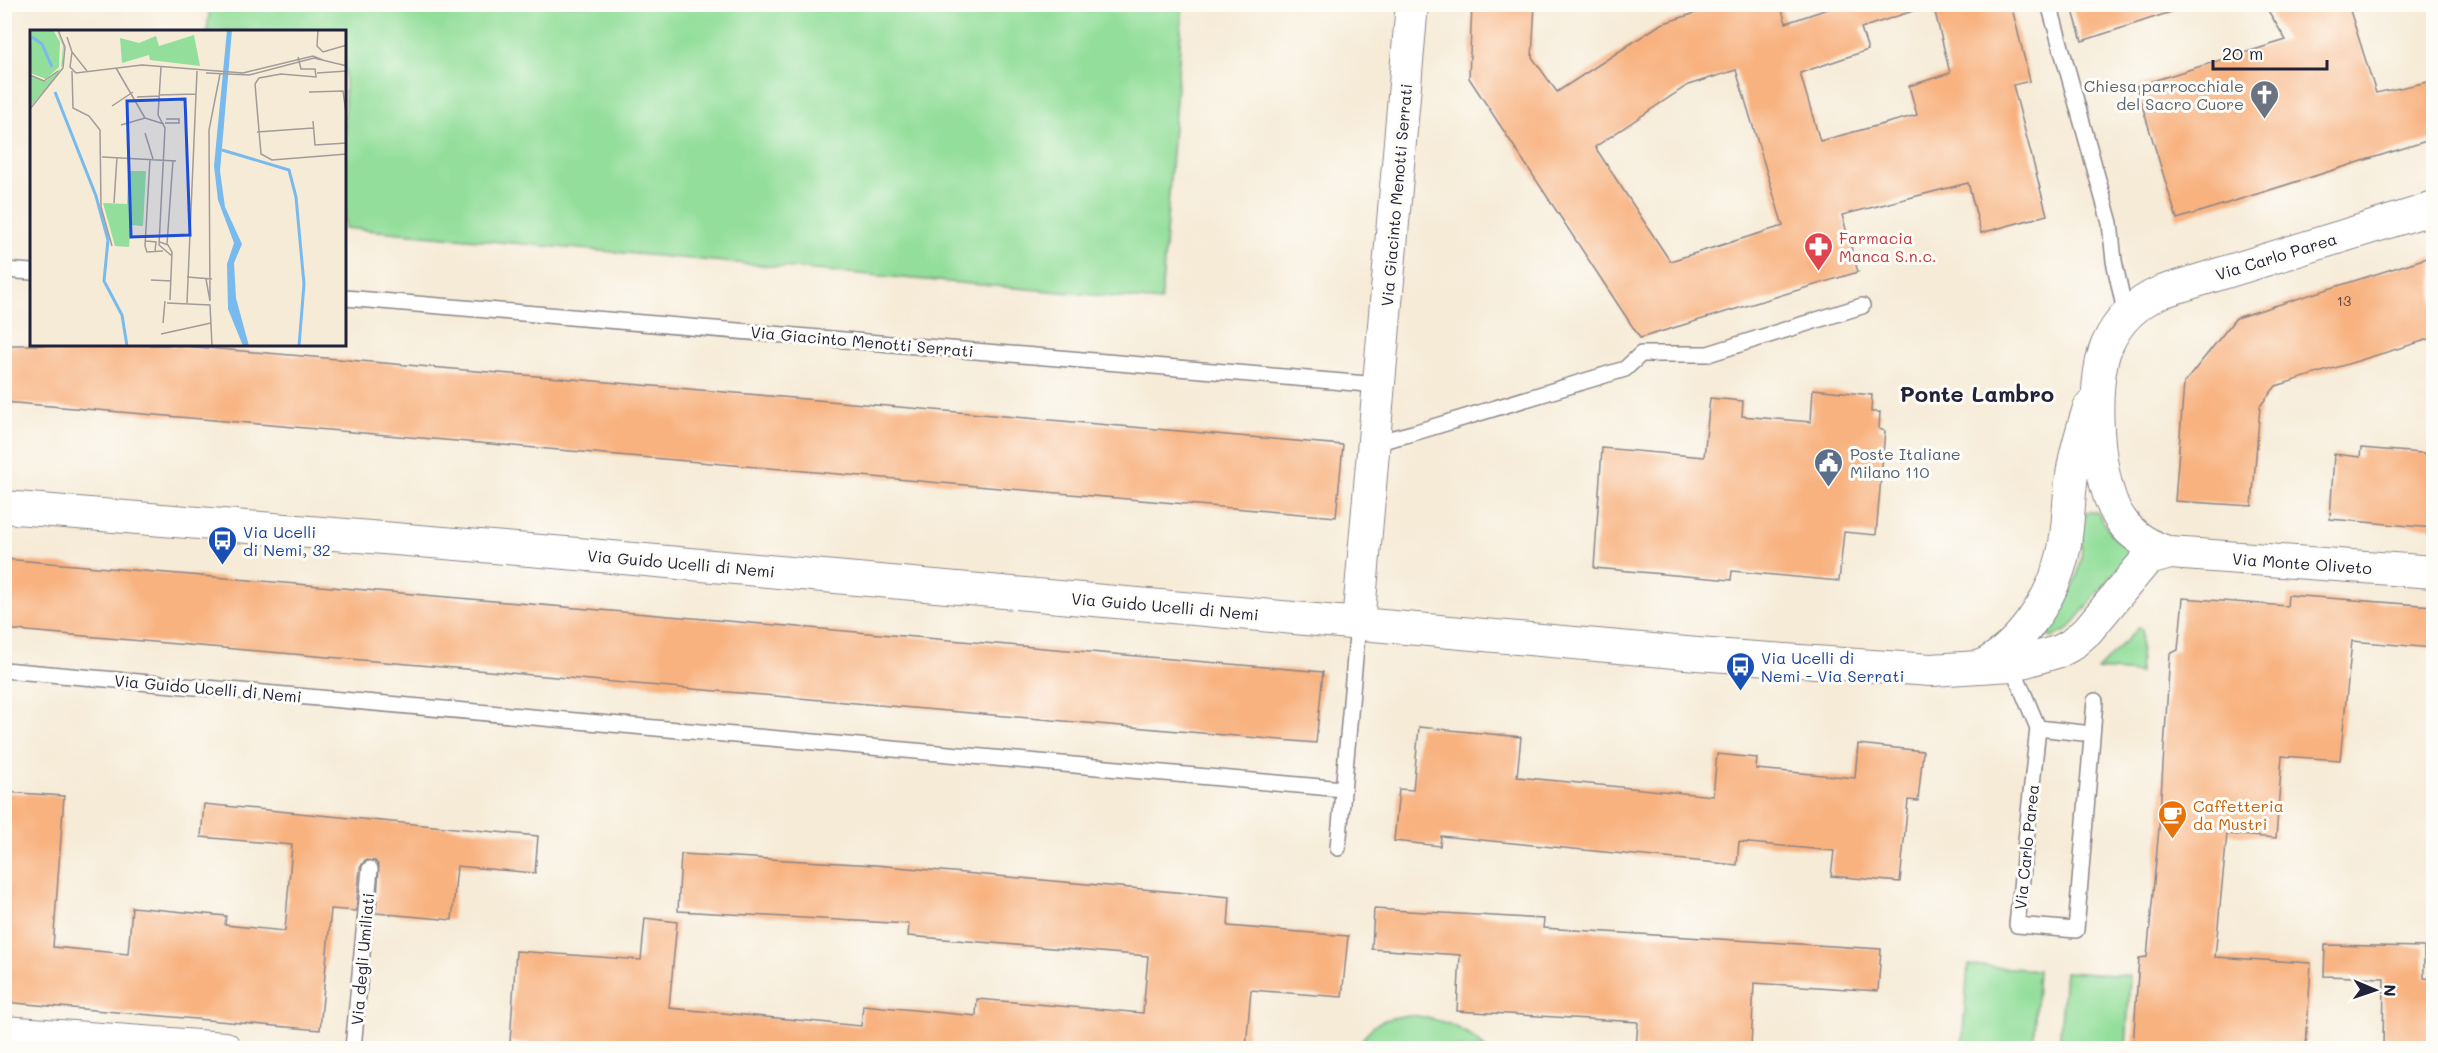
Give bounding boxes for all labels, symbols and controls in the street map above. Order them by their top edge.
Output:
inset map [30,30,346,346]
scale bar [2213,33,2327,71]
text: 20 m [2222,41,2263,65]
place label: Chiesa parrocchiale del Sacro Cuore [2084,75,2244,114]
church icon: Chiesa parrocchiale del Sacro Cuore [2249,78,2281,120]
street label: Via Giacinto Menotti Serrati [1376,83,1416,307]
place label: Farmacia Manca S.n.c. [1839,227,1937,266]
street label: Via Carlo Parea [2213,228,2339,284]
pharmacy icon: Farmacia Manca S.n.c. [1802,230,1834,272]
house number: 13 [2337,291,2351,310]
street label: Via Giacinto Menotti Serrati [750,321,974,361]
district label: Ponte Lambro [1900,379,2054,408]
place label: Poste Italiane Milano 110 [1850,443,1961,482]
public building icon: Poste Italiane Milano 110 [1813,446,1845,488]
place label: Via Ucelli di Nemi, 32 [243,521,331,560]
bus stop icon: Via Ucelli di Nemi, 32 [206,524,238,566]
street label: Via Guido Ucelli di Nemi [586,544,776,582]
street label: Via Monte Oliveto [2231,548,2373,578]
street label: Via Guido Ucelli di Nemi [1070,587,1260,625]
place label: Via Ucelli di Nemi - Via Serrati [1761,647,1905,686]
bus stop icon: Via Ucelli di Nemi - Via Serrati [1724,650,1756,692]
street label: Via Guido Ucelli di Nemi [113,669,303,707]
street label: Via Carlo Parea [2009,783,2043,911]
place label: Caffetteria da Mustri [2193,795,2284,834]
cafe icon: Caffetteria da Mustri [2156,798,2188,840]
street label: Via degli Umiliati [346,892,378,1026]
north arrow [2345,960,2405,1020]
text: N [2380,984,2401,997]

